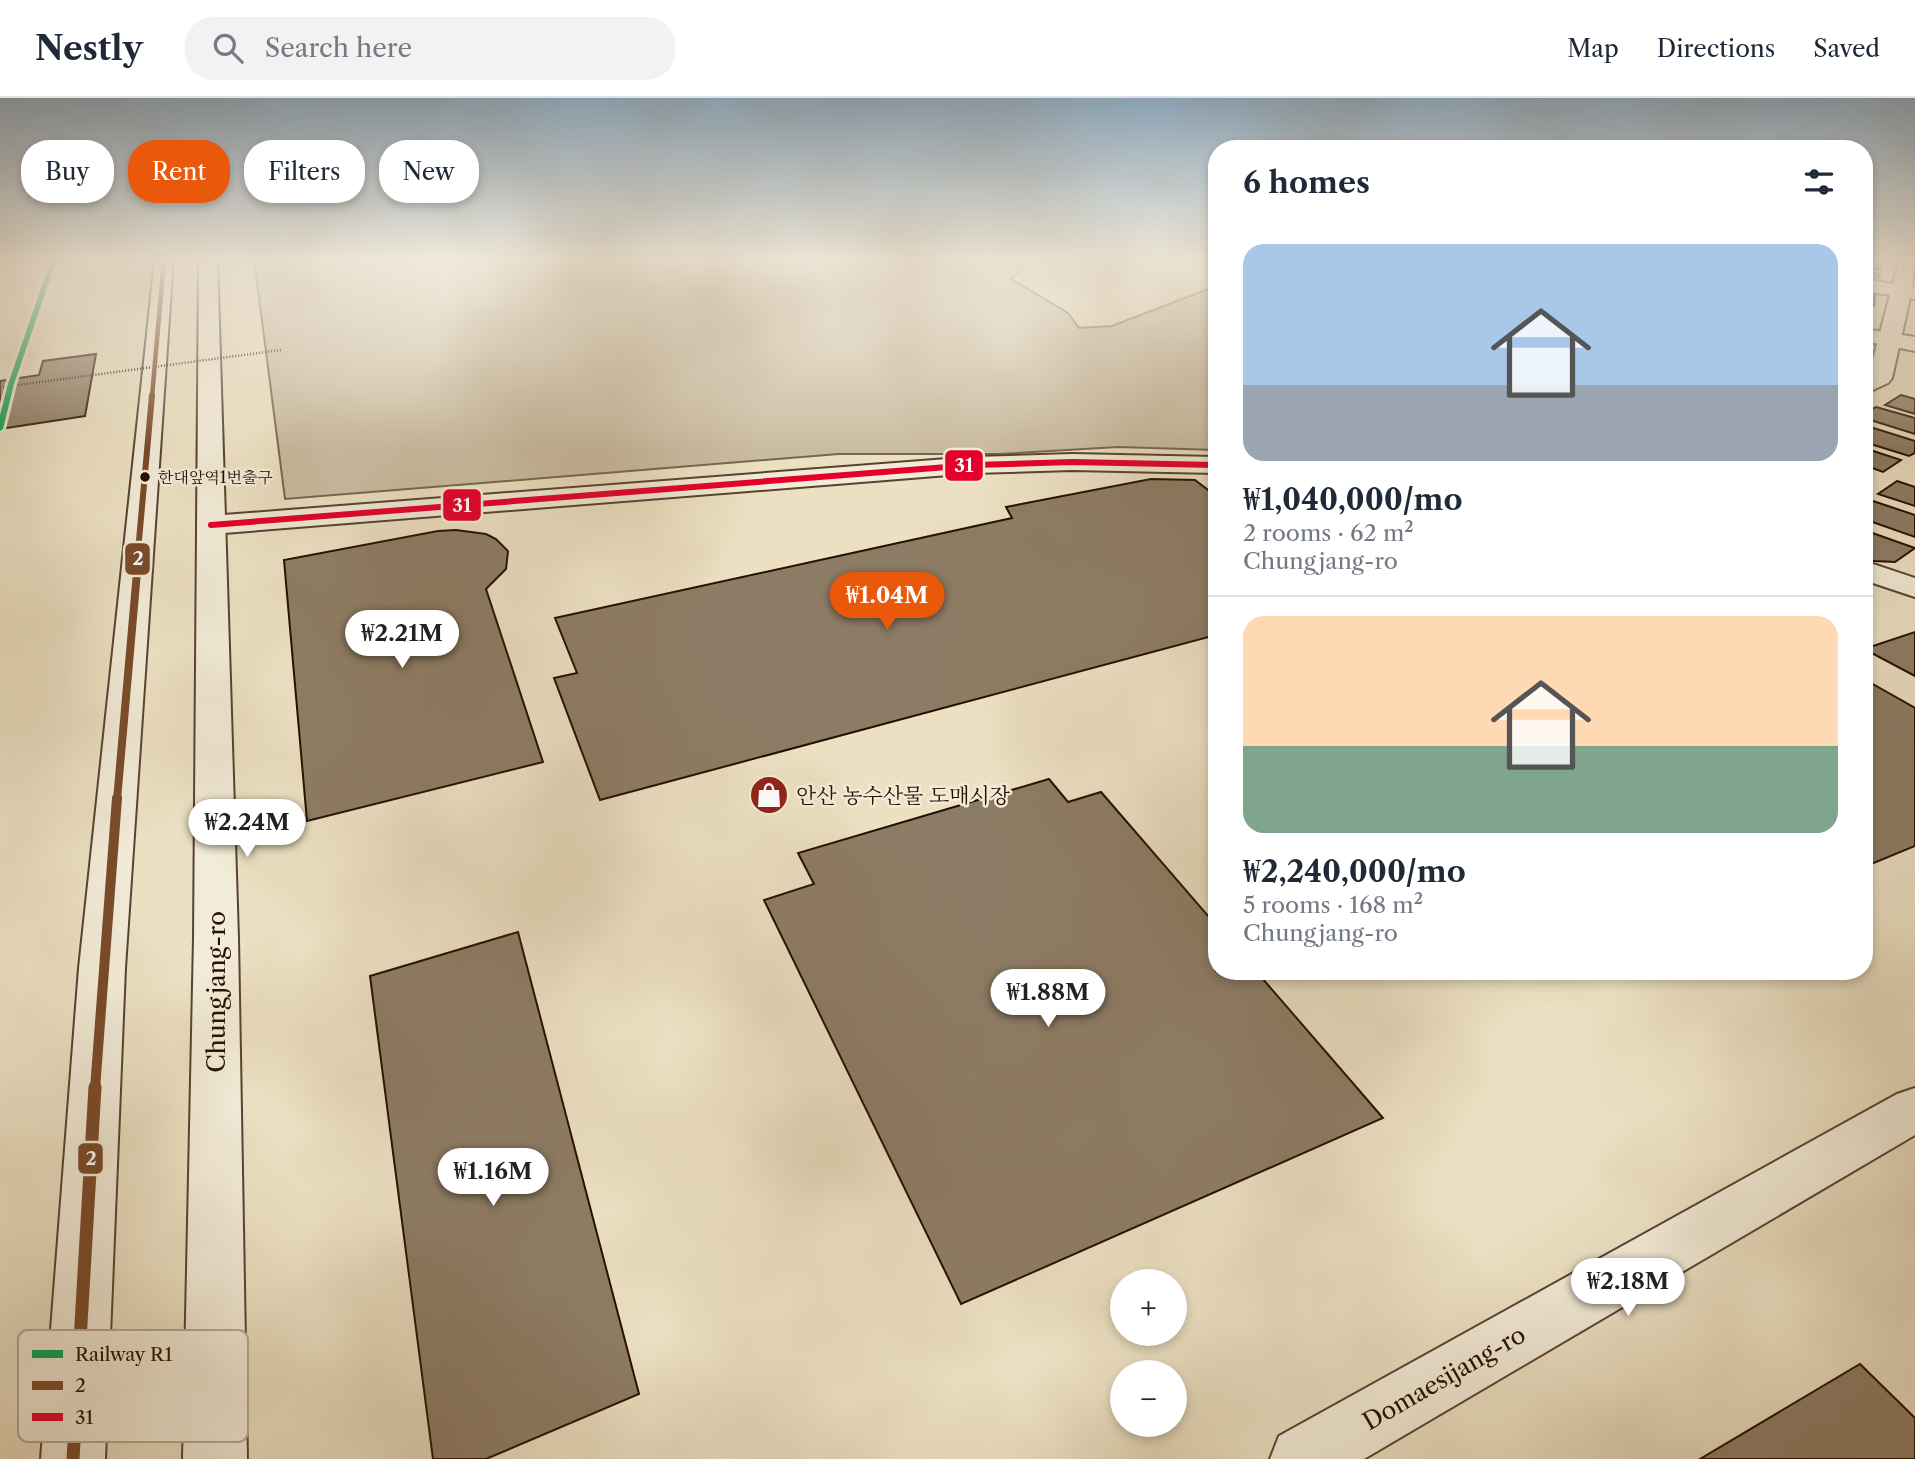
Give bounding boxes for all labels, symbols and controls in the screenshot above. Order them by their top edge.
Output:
search box [185,17,675,80]
text: Nestly [35,28,143,69]
icon: search [209,29,247,67]
text: Search here [265,32,412,64]
text: Map [1567,34,1619,63]
text: Directions [1657,34,1775,63]
text: Saved [1813,34,1880,63]
chip: Buy [21,140,114,203]
chip: Rent [128,140,230,203]
chip: Filters [244,140,365,203]
chip: New [379,140,479,203]
icon: filters [1800,163,1838,201]
text: 6 homes [1243,164,1370,201]
icon: home [1478,290,1604,416]
line badge: 31 [944,449,984,482]
text: 31 [954,454,974,477]
place label: 한대앞역1번출구 [158,467,273,487]
marker: 한대앞역1번출구 [138,470,152,484]
text: ₩1,040,000/mo [1243,481,1463,518]
line badge: 31 [442,488,482,522]
text: 31 [452,494,472,517]
text: 2 rooms · 62 m² [1243,519,1414,547]
line badge: 2 [124,542,151,576]
text: 2 [132,547,144,570]
text: Chungjang-ro [1243,547,1398,575]
pin: ₩1.04M [830,573,944,632]
text: ₩1.04M [846,581,928,609]
pin: ₩2.21M [345,610,459,670]
text: ₩2.21M [361,619,443,647]
icon: home [1478,662,1604,788]
shop icon: 안산 농수산물 도매시장 [748,774,790,816]
place label: 안산 농수산물 도매시장 [796,783,1011,808]
pin: ₩2.24M [190,800,304,859]
text: ₩2.24M [204,808,290,836]
text: ₩2,240,000/mo [1243,853,1466,890]
text: 5 rooms · 168 m² [1243,891,1423,919]
street label: Chungjang-ro [202,911,231,1073]
text: Chungjang-ro [1243,919,1398,947]
pin: ₩1.88M [991,970,1105,1029]
text: ₩1.88M [1007,978,1090,1006]
line badge: 2 [77,1142,104,1175]
text: 2 [85,1147,97,1170]
pin: ₩1.16M [436,1148,550,1208]
text: ₩1.16M [454,1157,532,1185]
pin: ₩2.18M [1571,1258,1685,1318]
text: ₩2.18M [1587,1267,1669,1295]
map controls [1110,1269,1187,1437]
button: + [1110,1269,1187,1346]
street label: Domaesijang-ro [1358,1320,1530,1436]
legend [18,1330,248,1442]
text: Railway R1 [75,1343,173,1366]
button: − [1110,1360,1187,1437]
text: 2 [75,1374,86,1397]
text: 31 [75,1406,93,1429]

